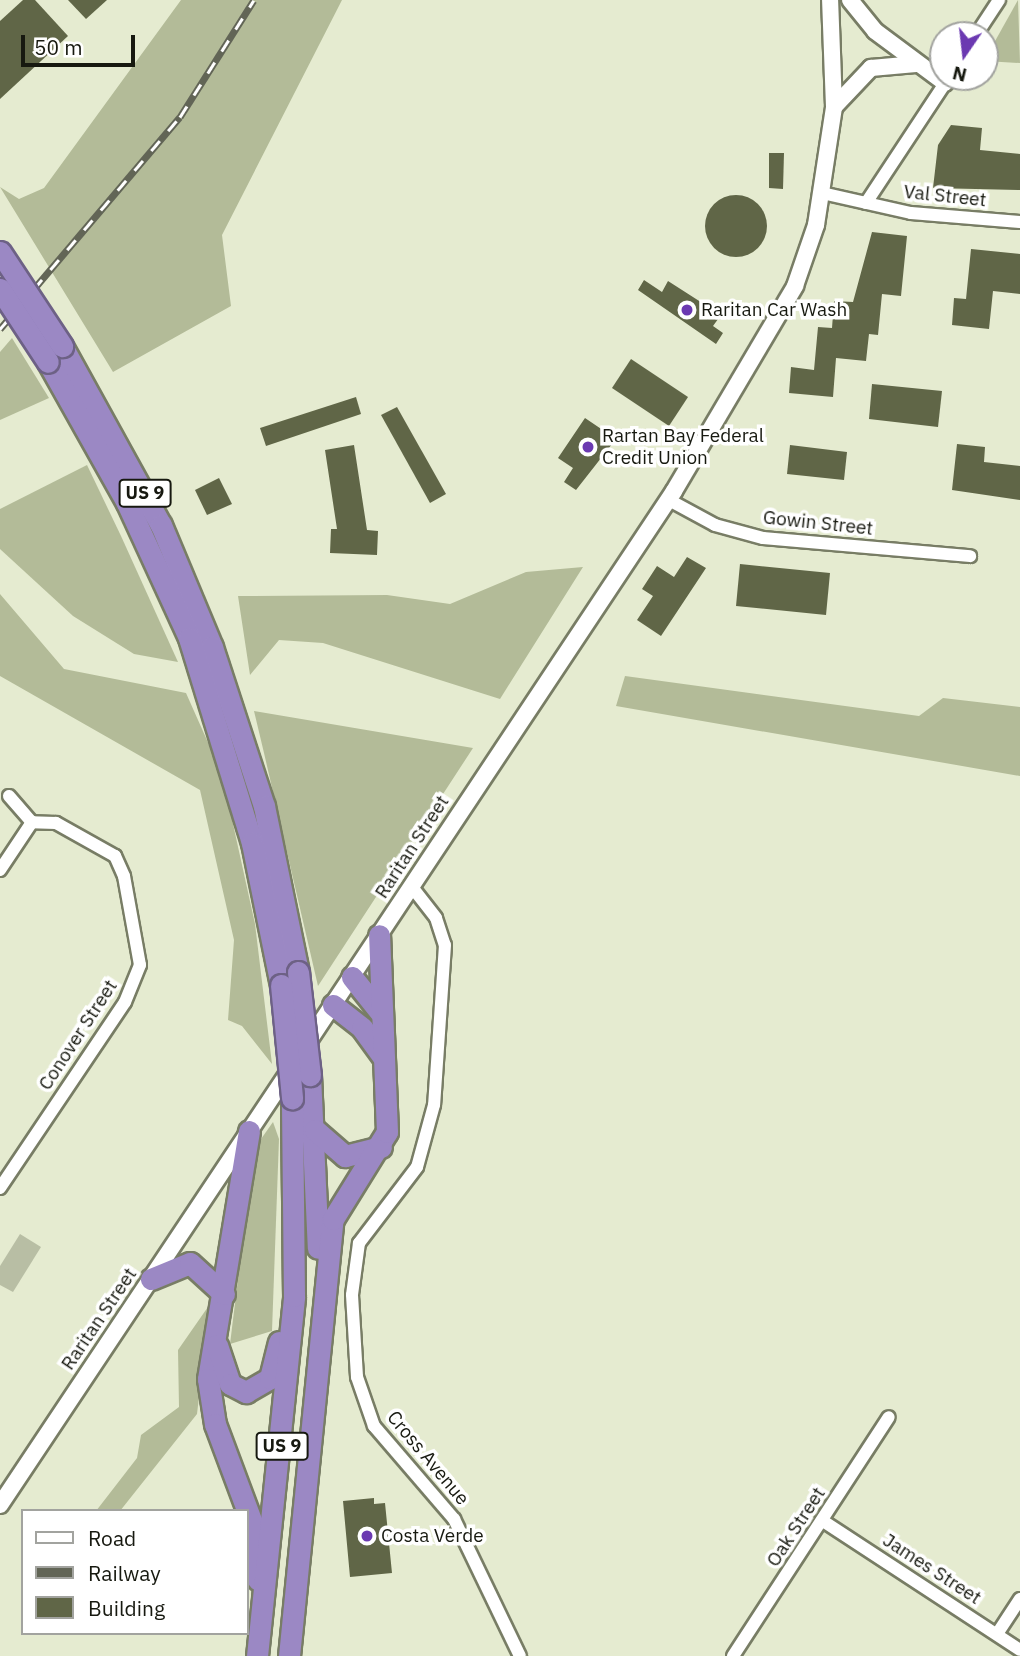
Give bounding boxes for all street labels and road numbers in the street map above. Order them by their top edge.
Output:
street label: Val Street [903,180,987,212]
road number: US 9 [117,478,173,508]
street label: Gowin Street [762,506,874,540]
street label: Raritan Street [370,791,454,903]
street label: Conover Street [34,976,122,1094]
street label: Raritan Street [57,1264,141,1374]
street label: Cross Avenue [382,1406,474,1510]
road number: US 9 [254,1432,310,1461]
street label: Oak Street [762,1483,830,1571]
street label: James Street [879,1529,985,1609]

